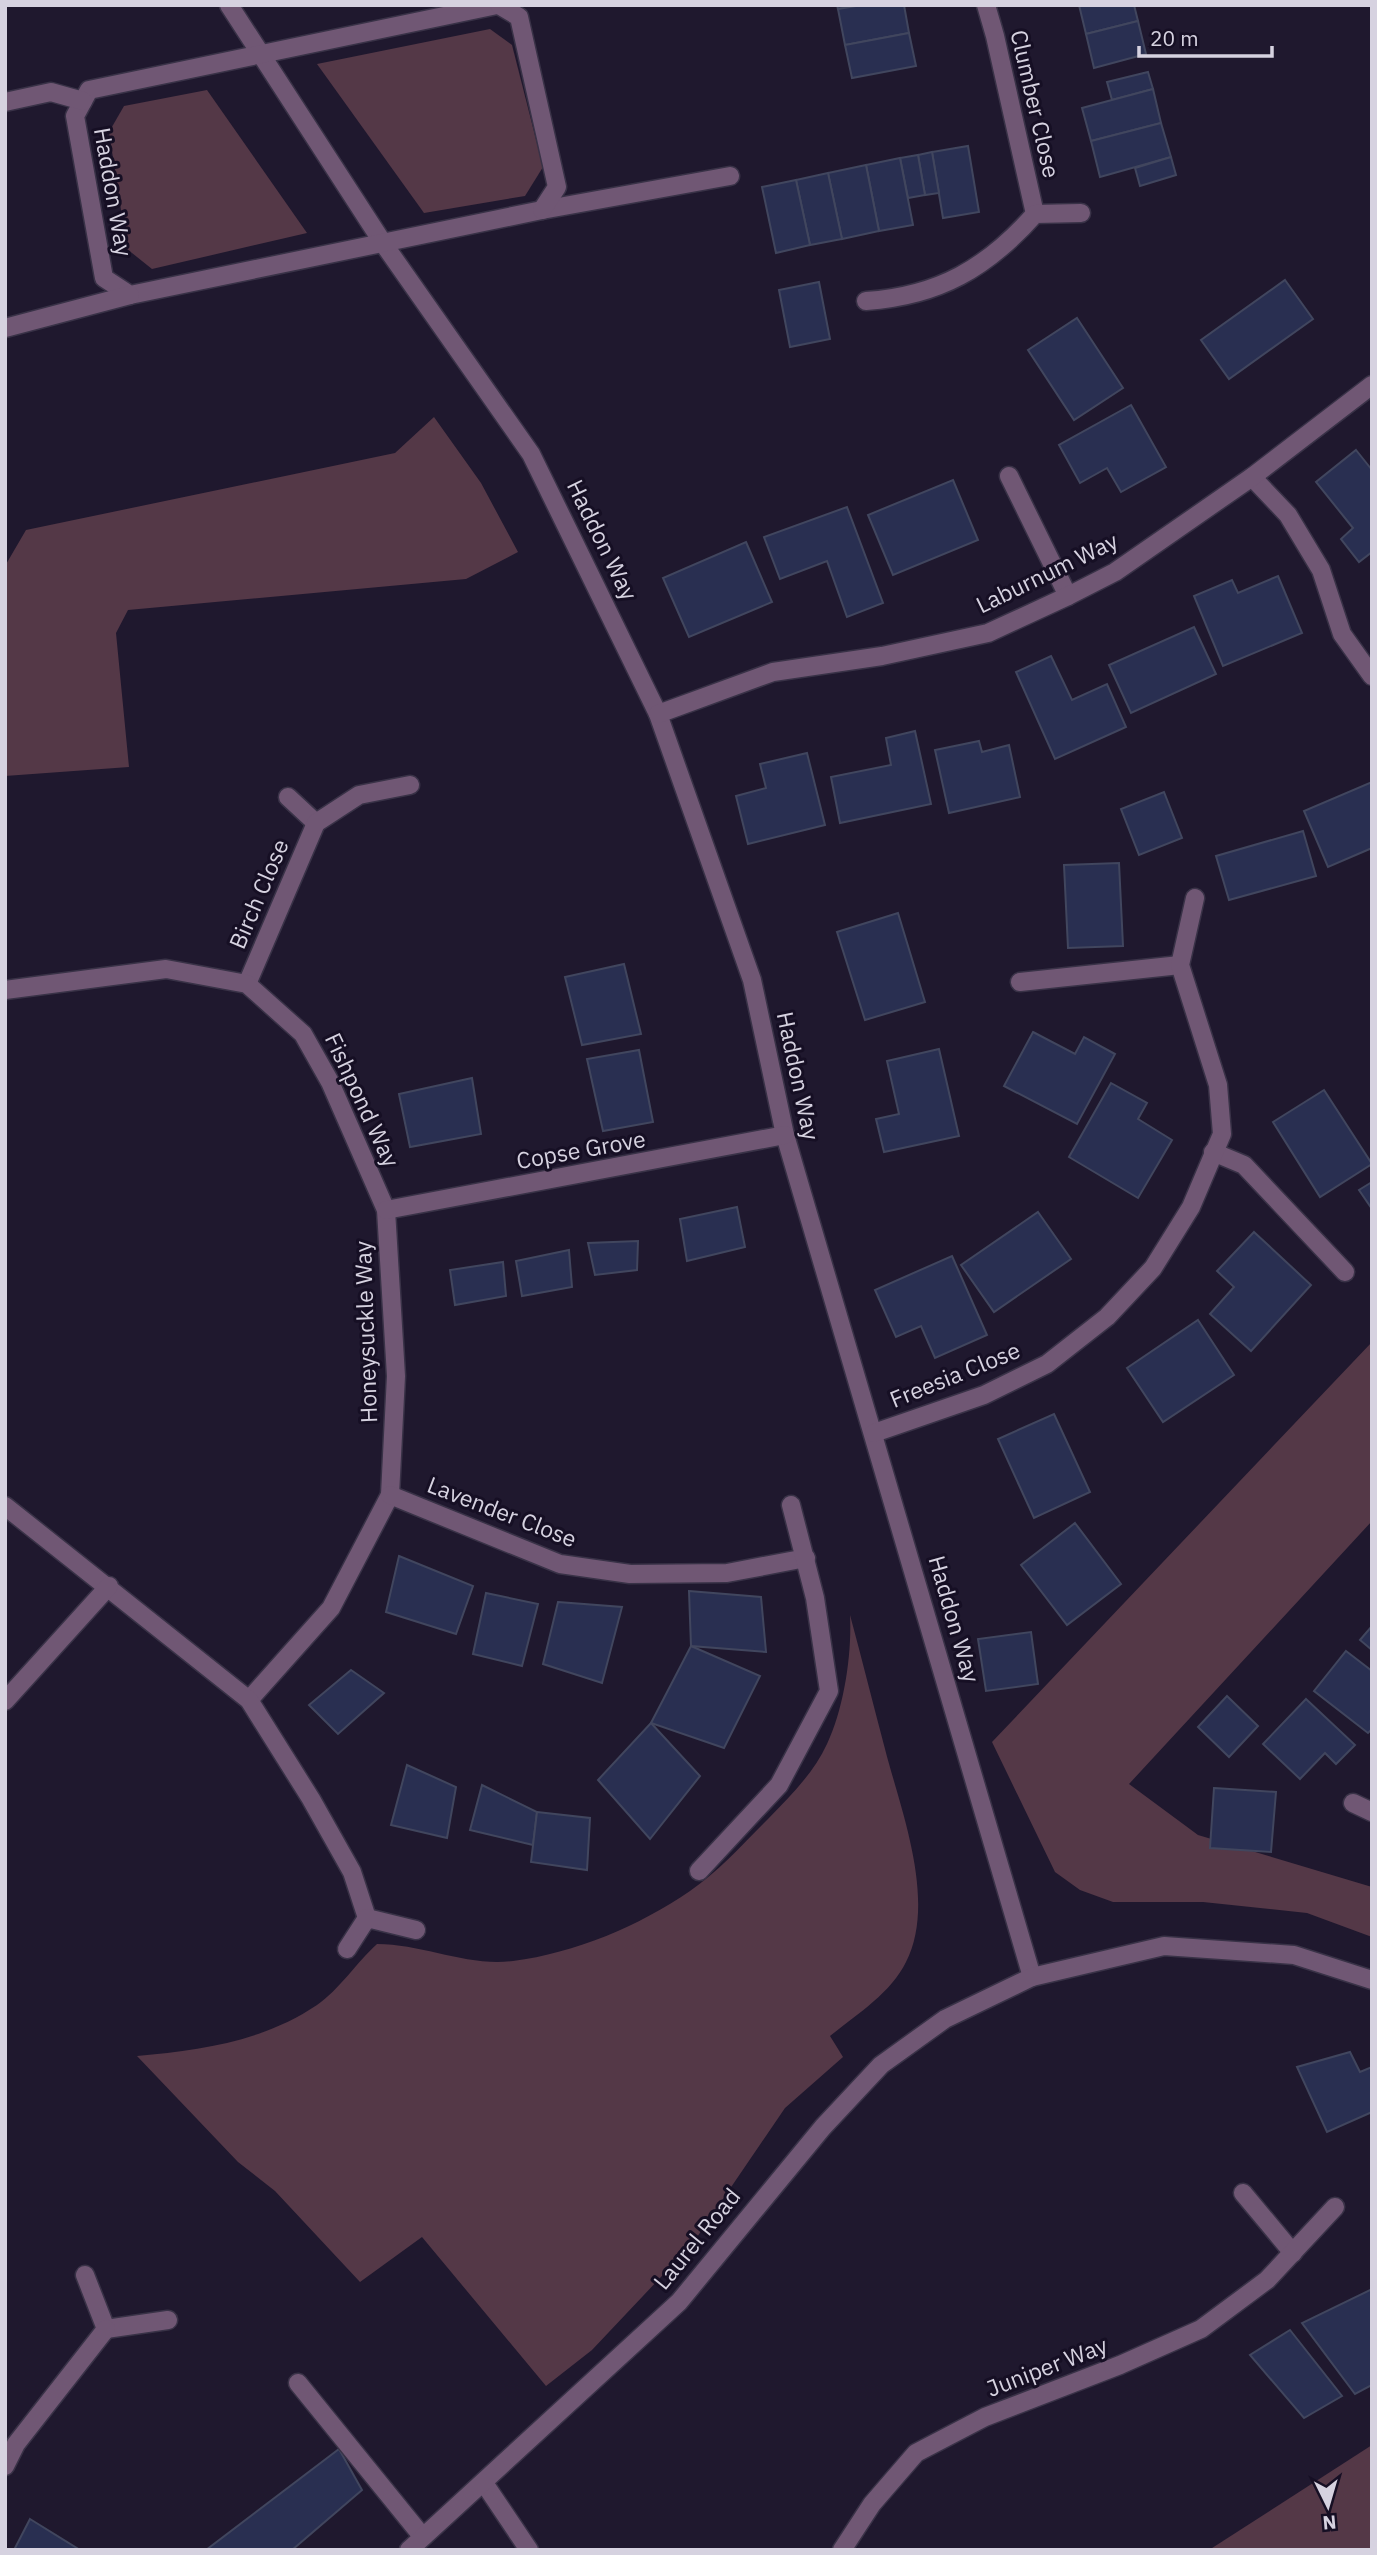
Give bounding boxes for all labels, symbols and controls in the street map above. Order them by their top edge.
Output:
scale bar [1139,14,1272,58]
text: 20 m [1150,24,1199,52]
street label: Clumber Close [1004,27,1068,181]
street label: Haddon Way [88,125,140,259]
street label: Haddon Way [561,474,645,605]
street label: Laburnum Way [971,525,1123,619]
street label: Birch Close [222,834,295,953]
street label: Haddon Way [771,1009,827,1143]
street label: Fishpond Way [319,1028,407,1172]
street label: Copse Grove [514,1123,648,1175]
street label: Honeysuckle Way [347,1240,383,1424]
street label: Freesia Close [885,1334,1024,1414]
street label: Lavender Close [423,1469,581,1553]
street label: Haddon Way [923,1552,988,1686]
street label: Laurel Road [646,2181,746,2295]
street label: Juniper Way [982,2329,1112,2403]
north arrow [1293,2471,1363,2541]
text: N [1322,2510,1337,2535]

